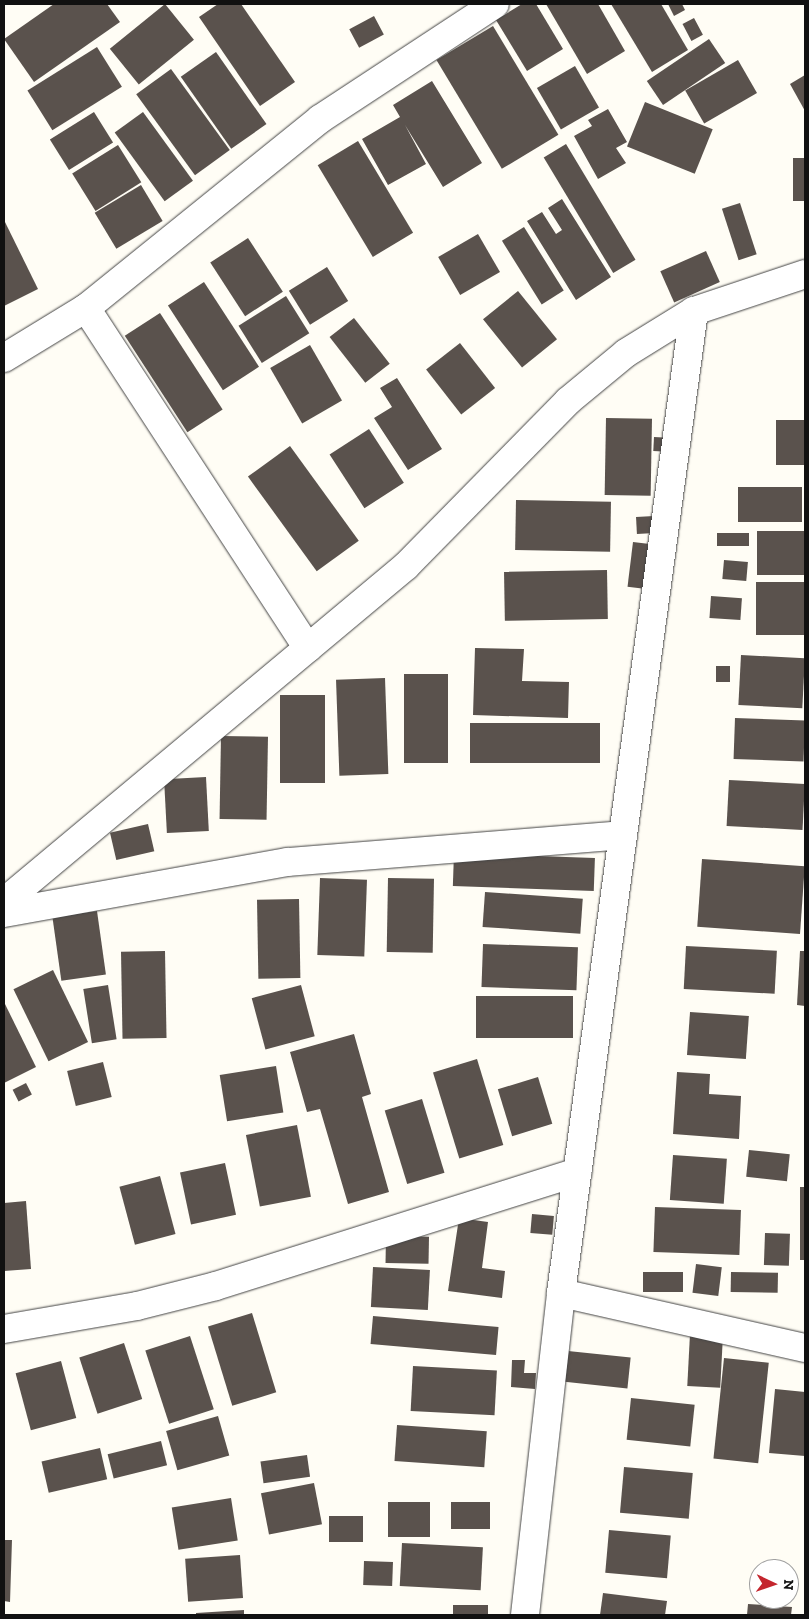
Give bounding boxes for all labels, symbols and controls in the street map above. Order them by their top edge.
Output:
north arrow [749,1559,799,1609]
text: N [780,1579,797,1591]

